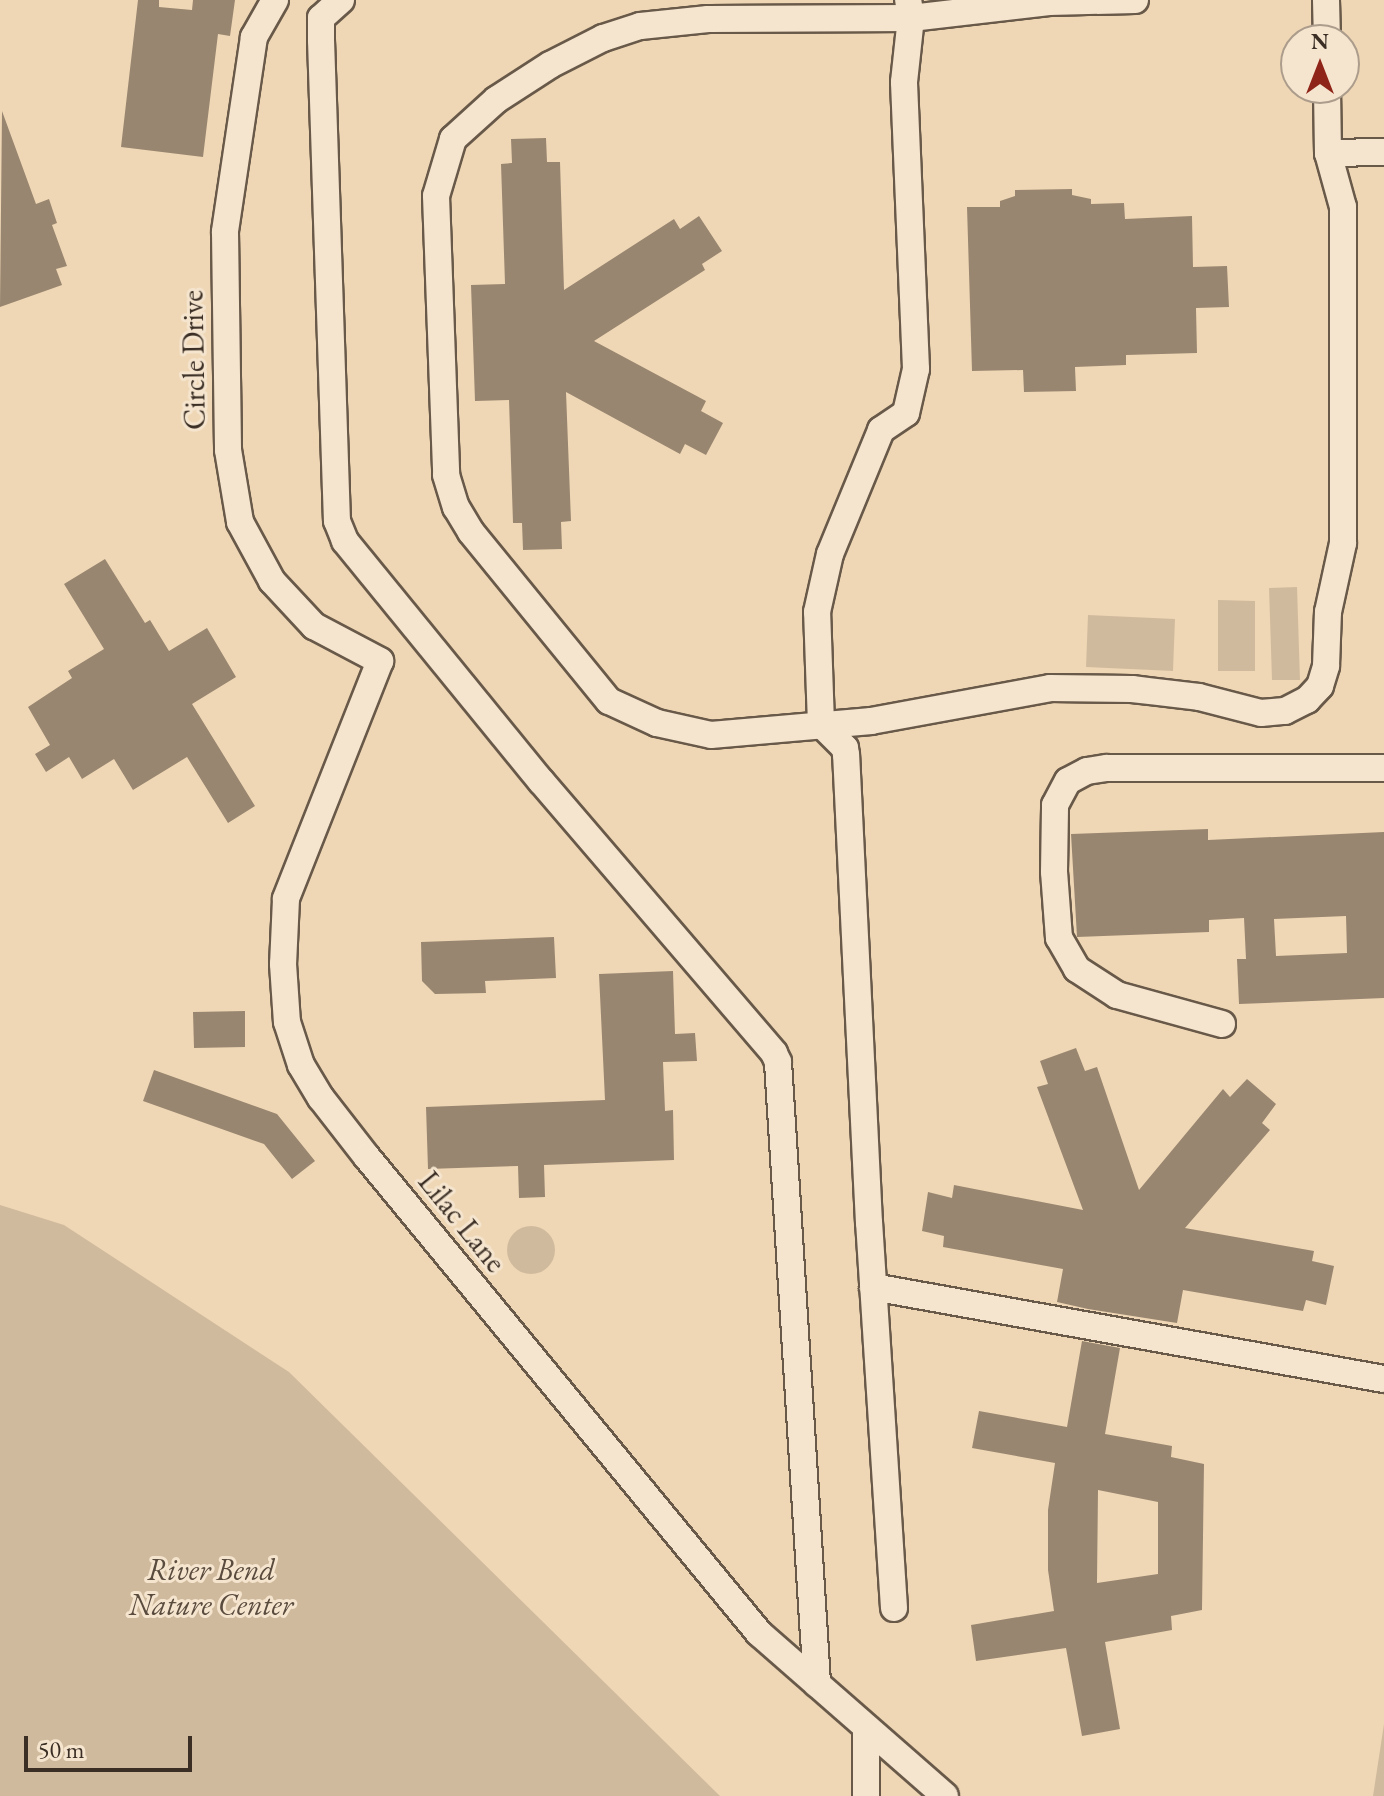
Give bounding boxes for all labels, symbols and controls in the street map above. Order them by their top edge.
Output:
north arrow [1280,24,1360,104]
text: N [1311,27,1329,56]
street label: Circle Drive [175,290,213,430]
street label: Lilac Lane [410,1164,514,1280]
park label: River Bend Nature Center [129,1552,293,1622]
scale bar [28,1720,196,1770]
text: 50 m [38,1734,85,1765]

